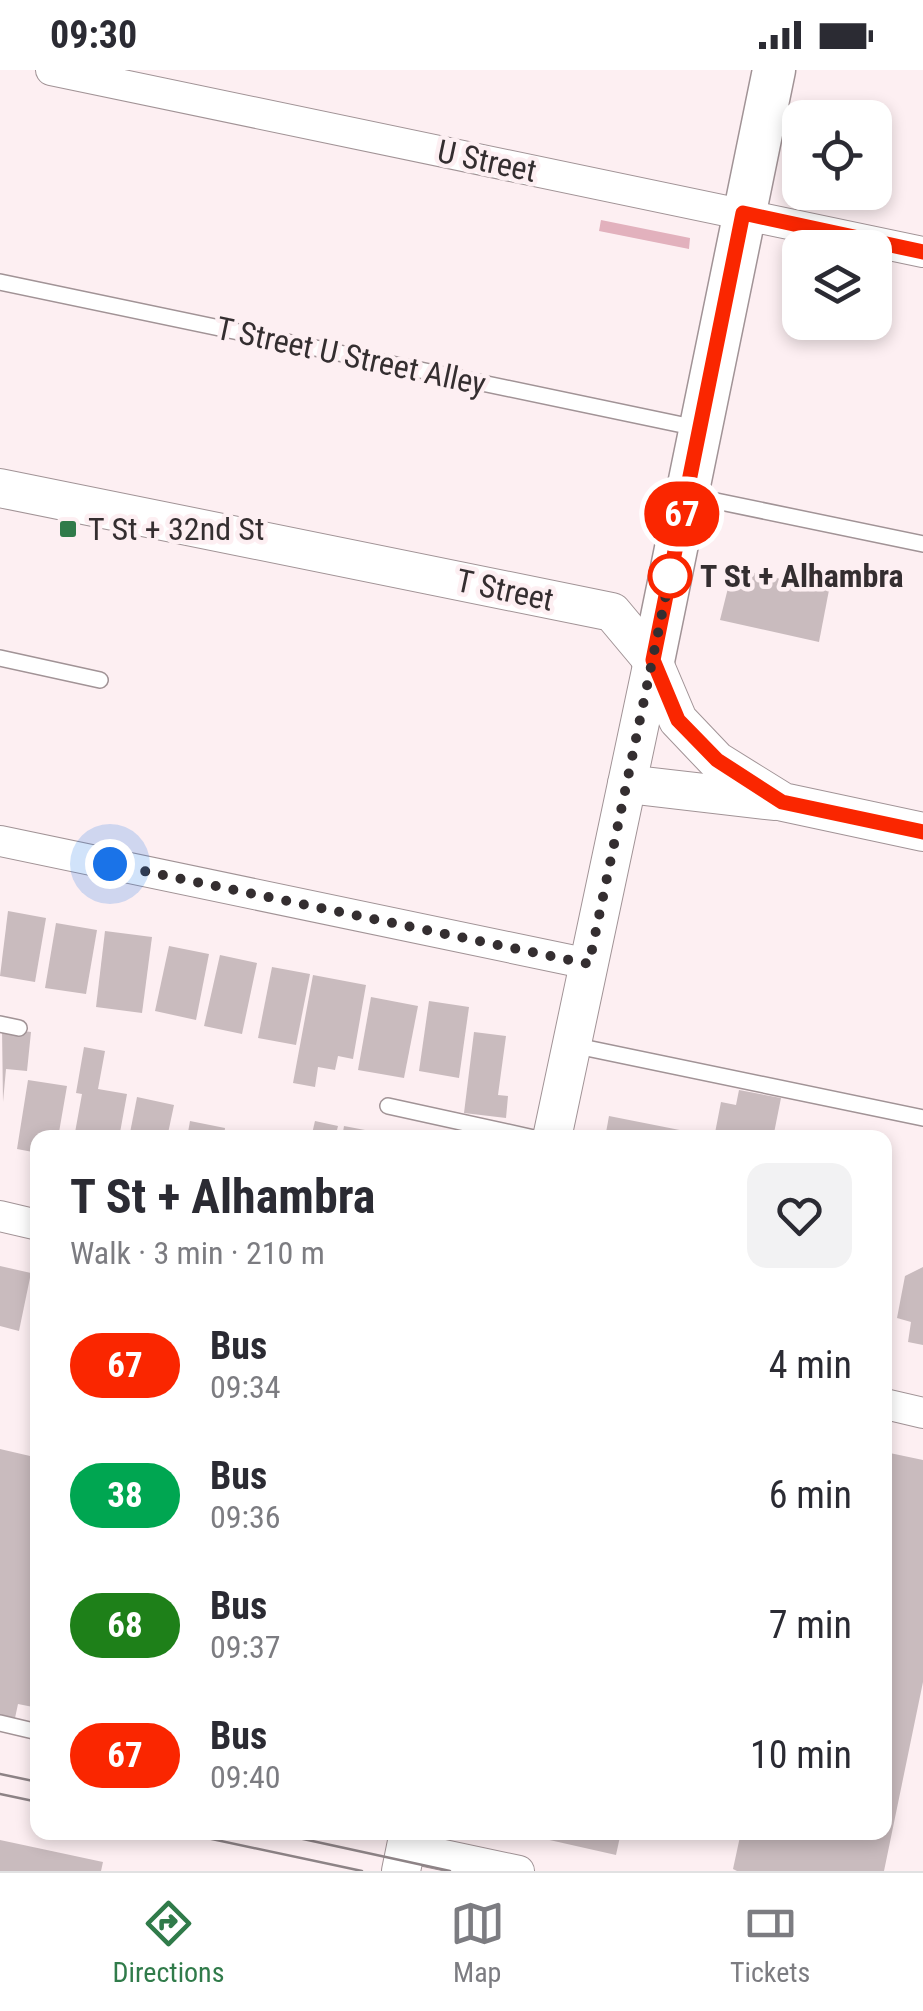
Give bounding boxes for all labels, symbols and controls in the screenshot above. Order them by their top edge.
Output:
text: 09:30 [50,13,137,57]
map controls [782,100,892,340]
button: locate [782,100,892,210]
street label: U Street [434,132,540,190]
button: layers [782,230,892,340]
street label: T Street U Street Alley [213,309,489,403]
line badge: 67 [637,482,727,546]
text: 67 [664,494,700,535]
place label: T St + 32nd St [88,510,264,548]
marker: T St + 32nd St [57,518,79,540]
marker: T St + Alhambra [649,555,691,597]
place label: T St + Alhambra [700,557,904,595]
street label: T Street [453,561,557,619]
your location [85,839,135,889]
button: heart [747,1163,852,1268]
text: T St + Alhambra [70,1168,375,1225]
text: Walk · 3 min · 210 m [70,1234,325,1272]
text: Bus [210,1324,267,1368]
text: 4 min [769,1343,852,1387]
text: 67 [107,1345,143,1386]
text: 09:34 [210,1368,281,1406]
text: Bus [210,1454,267,1498]
text: 6 min [769,1473,852,1517]
text: 38 [107,1475,143,1516]
text: 09:36 [210,1498,281,1536]
text: Bus [210,1584,267,1628]
text: 7 min [769,1603,852,1647]
text: 68 [107,1605,143,1646]
text: 09:37 [210,1628,281,1666]
text: Bus [210,1714,267,1758]
text: 10 min [750,1733,852,1777]
text: 67 [107,1735,143,1776]
text: 09:40 [210,1758,281,1796]
tab: Directions [113,1896,224,1989]
tab: Map [450,1896,505,1989]
tab: Tickets [730,1896,810,1989]

